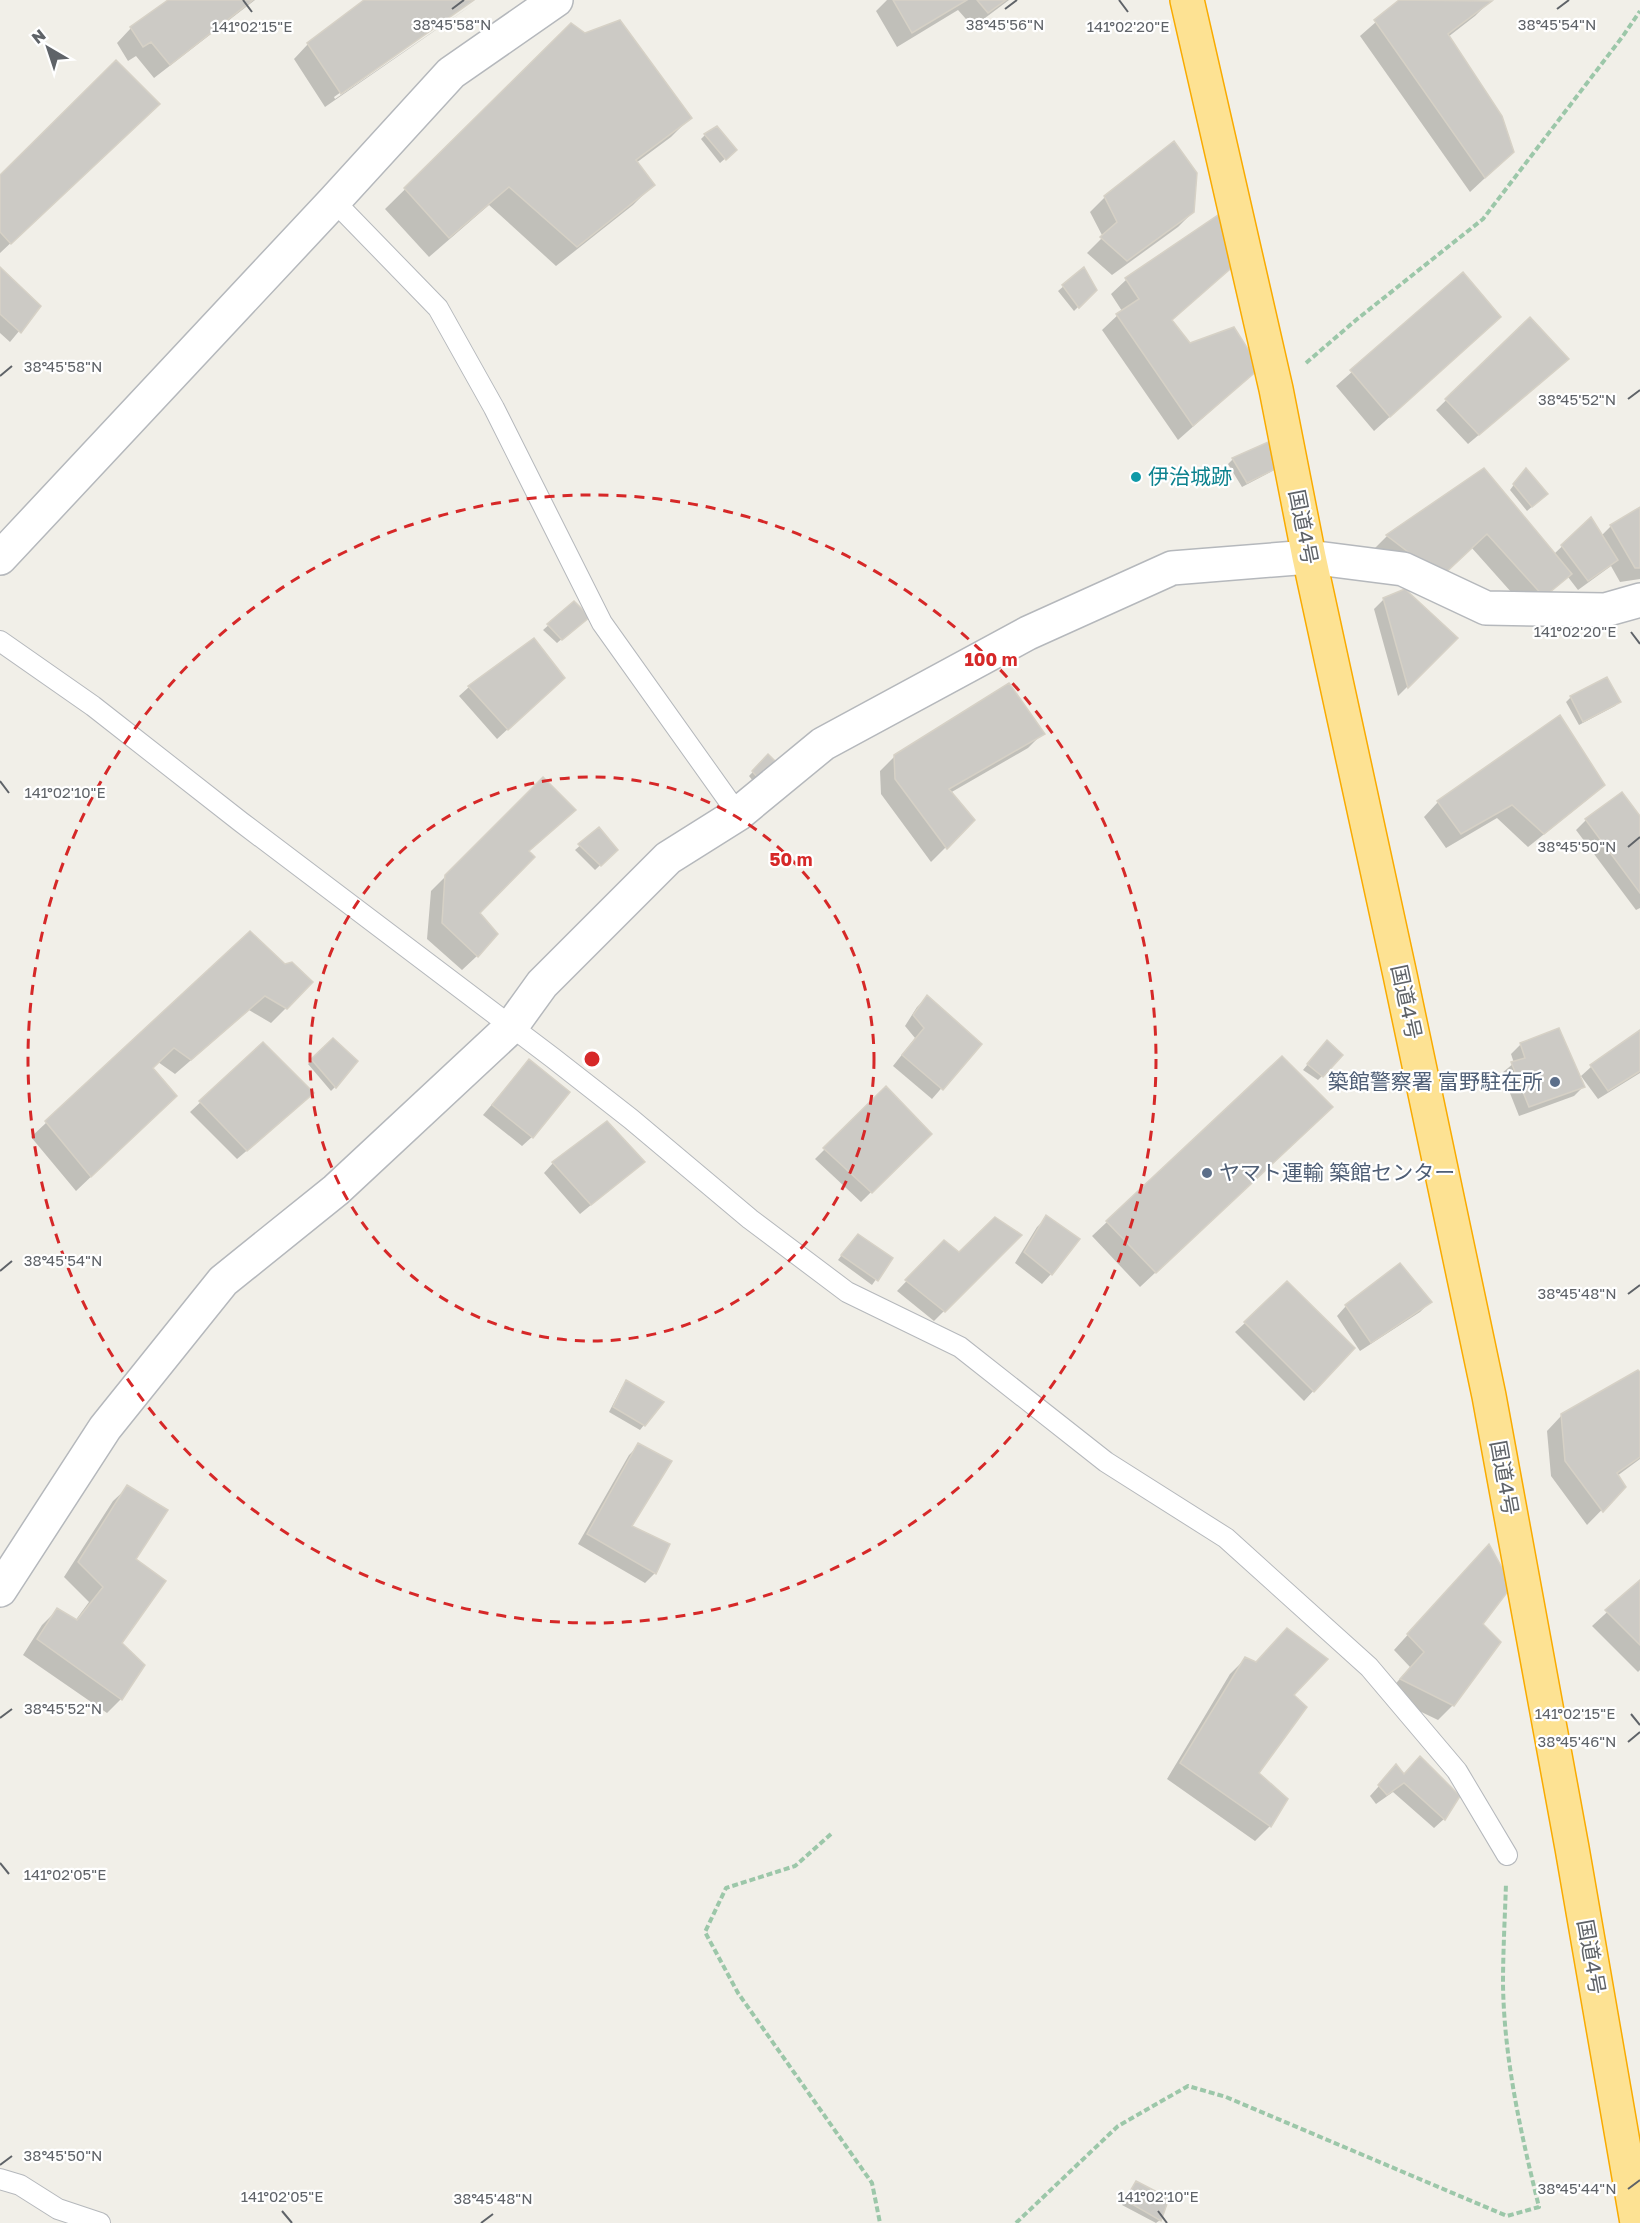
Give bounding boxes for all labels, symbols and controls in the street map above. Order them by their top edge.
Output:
text: 38°45'58"N [413,15,491,33]
text: 38°45'56"N [966,15,1044,33]
text: 38°45'54"N [1518,15,1596,33]
text: 141°02'15"E [212,17,292,35]
text: 141°02'20"E [1087,17,1169,35]
north arrow [18,18,78,78]
text: N [28,25,50,48]
text: 38°45'58"N [24,357,102,375]
text: 38°45'52"N [1538,390,1616,408]
place label: 伊治城跡 [1148,463,1232,489]
marker: 伊治城跡 [1129,470,1143,484]
street label: 国道4号 [1284,487,1324,566]
text: 141°02'20"E [1534,622,1616,640]
text: 100 m [965,648,1017,670]
text: 141°02'10"E [24,783,106,801]
text: 38°45'50"N [1538,837,1616,855]
text: 50 m [770,848,812,870]
street label: 国道4号 [1386,962,1428,1042]
centre of rings [582,1049,602,1069]
place label: 築館警察署 富野駐在所 [1328,1068,1543,1094]
marker: 築館警察署 富野駐在所 [1548,1075,1562,1089]
place label: ヤマト運輸 築館センター [1219,1159,1455,1185]
marker: ヤマト運輸 築館センター [1200,1166,1214,1180]
text: 38°45'54"N [24,1251,102,1269]
text: 38°45'48"N [1537,1284,1617,1302]
street label: 国道4号 [1486,1438,1524,1517]
text: 38°45'52"N [24,1699,102,1717]
text: 141°02'15"E [1535,1704,1615,1722]
text: 38°45'46"N [1537,1732,1617,1750]
text: 141°02'05"E [24,1865,106,1883]
street label: 国道4号 [1573,1917,1611,1996]
text: 38°45'50"N [24,2146,102,2164]
text: 38°45'44"N [1537,2179,1617,2197]
text: 141°02'05"E [241,2187,323,2205]
text: 141°02'10"E [1117,2187,1199,2205]
text: 38°45'48"N [453,2189,533,2207]

